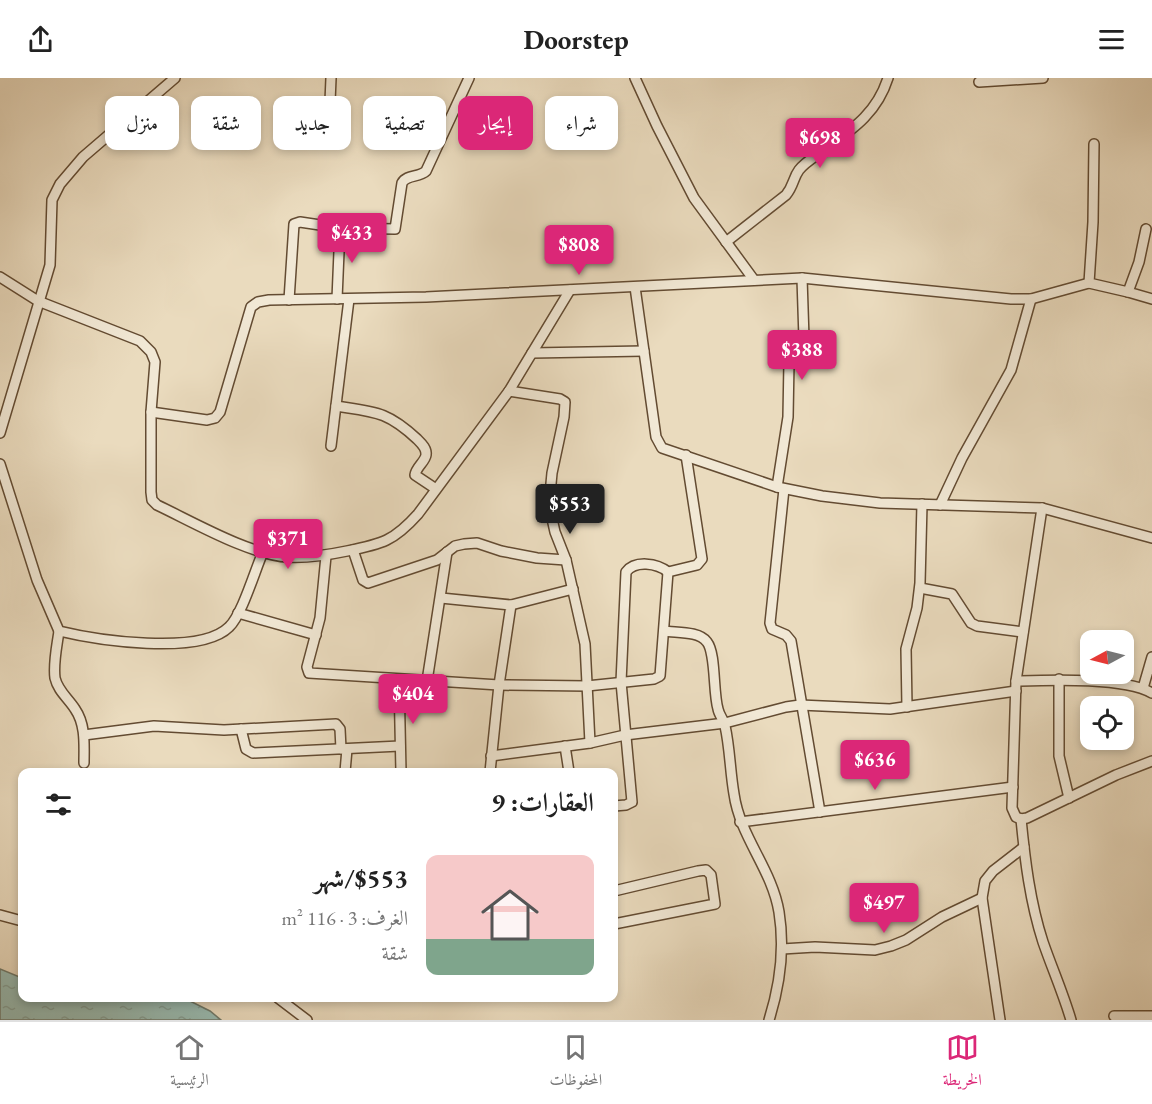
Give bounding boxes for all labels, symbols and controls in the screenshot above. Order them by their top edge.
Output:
text: Doorstep [524,22,629,57]
icon: share [24,23,57,56]
icon: menu [1095,23,1128,56]
chip: منزل [105,96,179,150]
chip: شقة [191,96,261,150]
chip: جديد [273,96,351,150]
chip: تصفية [363,96,446,150]
chip: إيجار [458,96,533,150]
chip: شراء [545,96,618,150]
pin: $698 [784,118,856,169]
text: $698 [800,124,840,150]
pin: $433 [316,213,388,264]
text: $433 [332,219,372,245]
pin: $808 [543,225,615,276]
text: $808 [559,231,599,257]
pin: $388 [766,330,838,381]
text: $388 [782,336,822,362]
pin: $553 [534,484,606,535]
text: $553 [550,490,590,516]
pin: $371 [252,519,324,570]
text: $371 [268,525,308,551]
north arrow [1080,630,1134,684]
map controls [1080,630,1134,750]
pin: $404 [377,674,449,725]
text: $404 [393,680,433,706]
button: locate [1080,696,1134,750]
pin: $636 [839,740,911,791]
text: $636 [855,746,895,772]
text: العقارات: 9 [491,785,594,819]
icon: filters [42,788,75,821]
text: $553/شهر [314,861,408,895]
icon: home [474,879,546,951]
pin: $497 [848,883,920,934]
text: $497 [864,889,904,915]
text: الغرف: 3 · 116 m² [281,905,408,931]
text: شقة [382,940,408,966]
tab: الرئيسية [170,1031,209,1095]
tab: المحفوظات [549,1031,602,1095]
tab: الخريطة [943,1031,982,1095]

